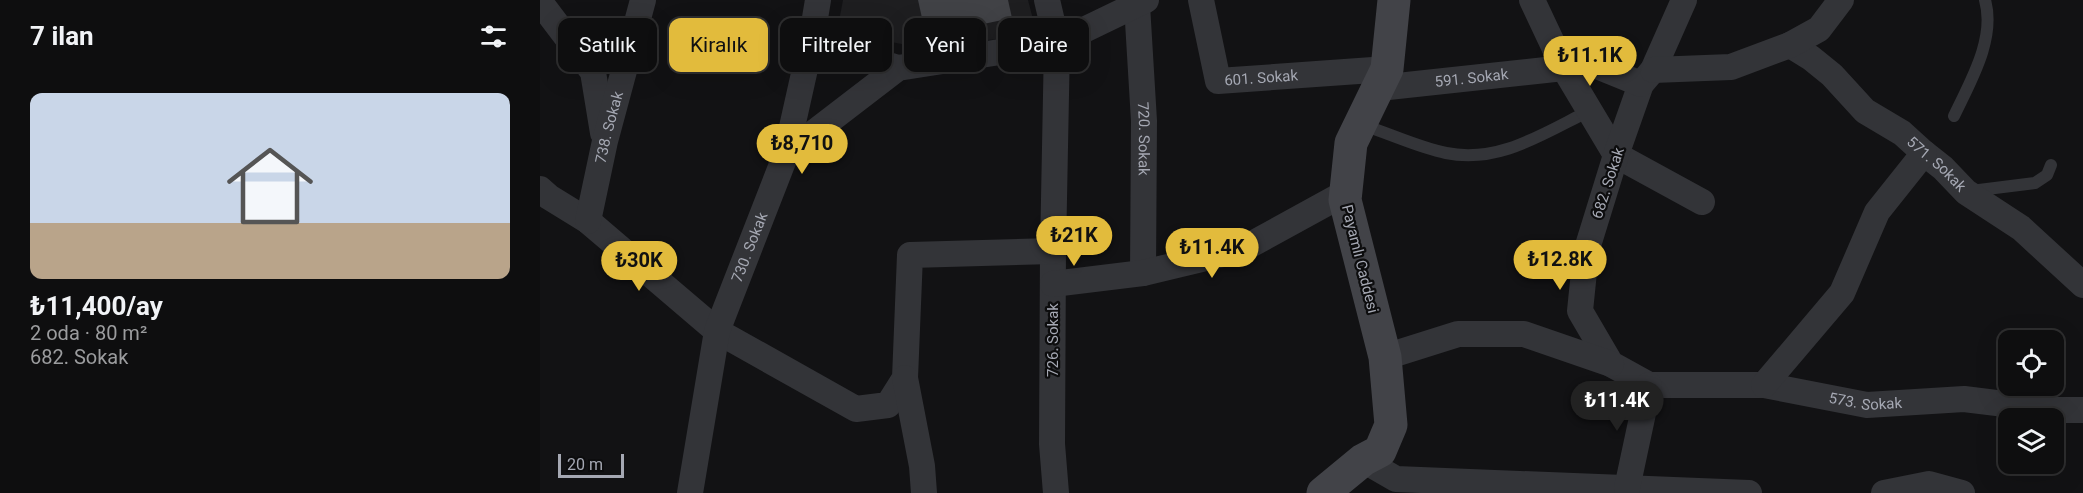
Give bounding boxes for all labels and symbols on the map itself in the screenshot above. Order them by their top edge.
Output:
pin: ₺11.1K [1541,36,1639,87]
street label: 591. Sokak [1434,65,1510,91]
street label: 601. Sokak [1224,66,1299,90]
street label: 738. Sokak [591,89,627,165]
street label: 720. Sokak [1134,101,1153,176]
pin: ₺8,710 [753,124,851,175]
street label: 571. Sokak [1903,133,1970,196]
street label: 682. Sokak [1588,145,1628,221]
street label: Payamlı Caddesi [1338,203,1382,315]
street label: 730. Sokak [728,209,772,285]
pin: ₺21K [1038,216,1110,267]
pin: ₺11.4K [1163,228,1261,279]
pin: ₺12.8K [1511,240,1609,291]
pin: ₺30K [603,241,675,292]
street label: 726. Sokak [1044,303,1062,377]
pin: ₺11.4K [1568,381,1666,432]
street label: 573. Sokak [1827,389,1903,414]
scale bar [558,451,624,478]

